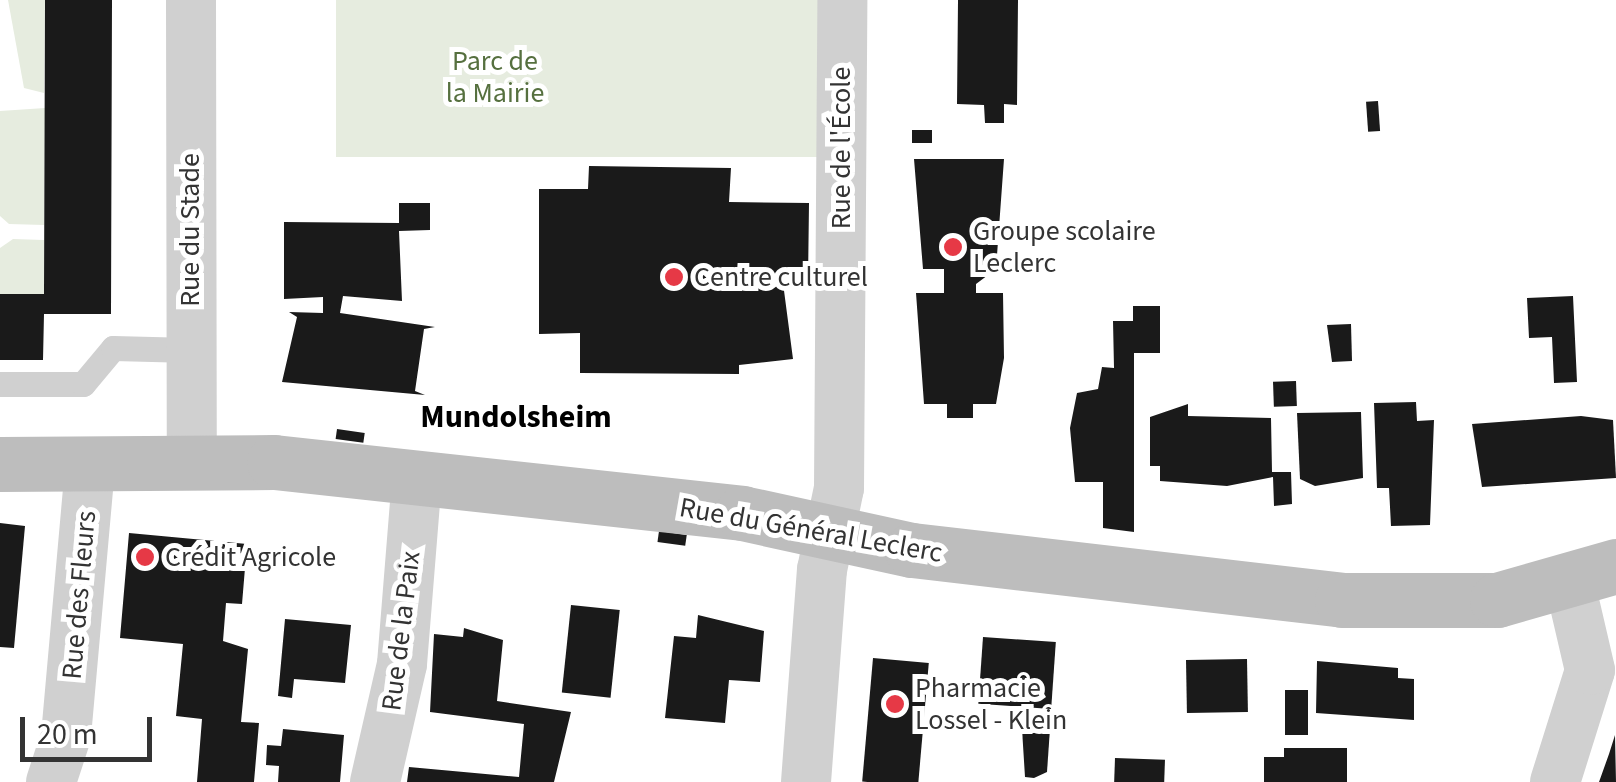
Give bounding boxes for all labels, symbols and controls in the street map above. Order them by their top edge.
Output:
park label: Parc de la Mairie [446,44,544,110]
street label: Rue de l'École [824,67,858,229]
street label: Rue du Stade [173,153,207,307]
place label: Groupe scolaire Leclerc [973,214,1156,280]
marker: Groupe scolaire Leclerc [942,236,964,258]
place label: Centre culturel [694,260,868,294]
marker: Centre culturel [663,266,685,288]
district label: Mundolsheim [420,398,612,436]
street label: Rue du Général Leclerc [677,490,945,570]
street label: Rue des Fleurs [55,509,103,681]
place label: Crédit Agricole [165,540,336,574]
marker: Crédit Agricole [134,546,156,568]
street label: Rue de la Paix [375,549,427,713]
place label: Pharmacie Lossel - Klein [915,671,1067,737]
marker: Pharmacie Lossel - Klein [884,693,906,715]
scale bar [25,697,158,759]
text: 20 m [37,713,98,756]

